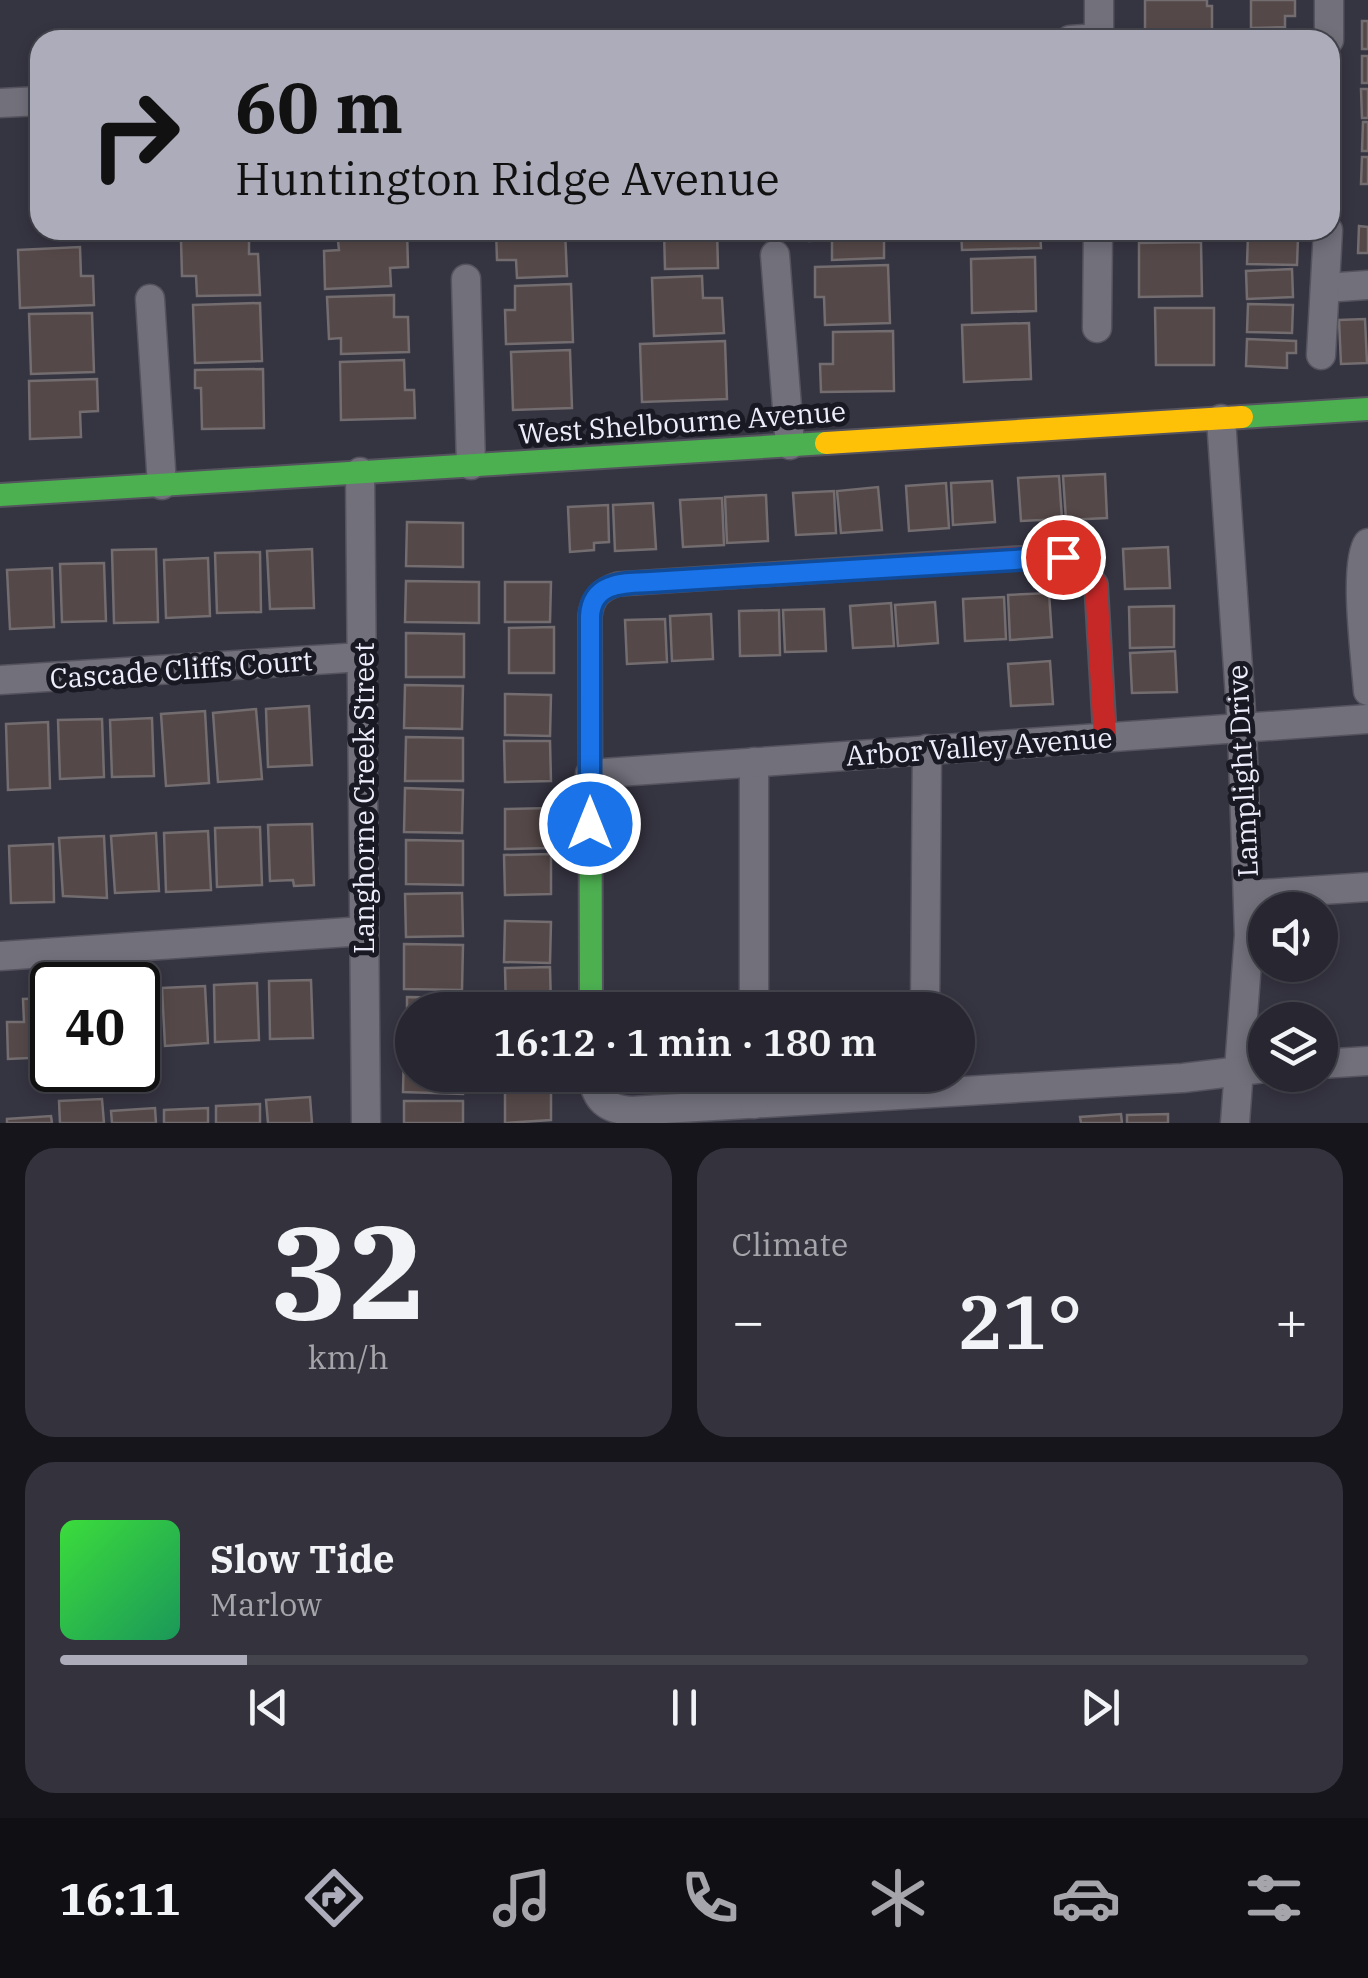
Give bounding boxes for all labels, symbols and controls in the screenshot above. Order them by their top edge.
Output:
text: 60 m [235,61,403,152]
icon: right [70,70,200,200]
text: Huntington Ridge Avenue [235,149,780,207]
street label: West Shelbourne Avenue [517,392,847,452]
pin [1021,515,1106,600]
icon: arrive [1036,530,1091,585]
street label: Cascade Cliffs Court [48,641,314,697]
street label: Langhorne Creek Street [345,642,382,954]
street label: Lamplight Drive [1218,664,1266,878]
street label: Arbor Valley Avenue [845,718,1113,774]
position arrow [538,772,642,876]
map controls [1248,892,1338,1092]
button: sound [1248,892,1338,982]
speed limit sign: 40 [30,962,160,1092]
button: layers [1248,1002,1338,1092]
text: 16:12 · 1 min · 180 m [493,1017,877,1066]
text: 32 [270,1186,426,1355]
text: Climate [732,1223,848,1265]
text: 21° [957,1272,1082,1370]
text: − [732,1285,765,1356]
text: + [1275,1285,1308,1356]
text: km/h [308,1336,389,1378]
text: Slow Tide [210,1534,395,1583]
text: Marlow [210,1583,322,1625]
icon: previous [241,1680,296,1735]
icon: pause [657,1680,712,1735]
icon: next [1073,1680,1128,1735]
icon: directions [299,1863,369,1933]
icon: music [487,1863,557,1933]
icon: phone [675,1863,745,1933]
icon: climate [863,1863,933,1933]
icon: car [1051,1863,1121,1933]
icon: filters [1239,1863,1309,1933]
text: 16:11 [59,1869,181,1927]

